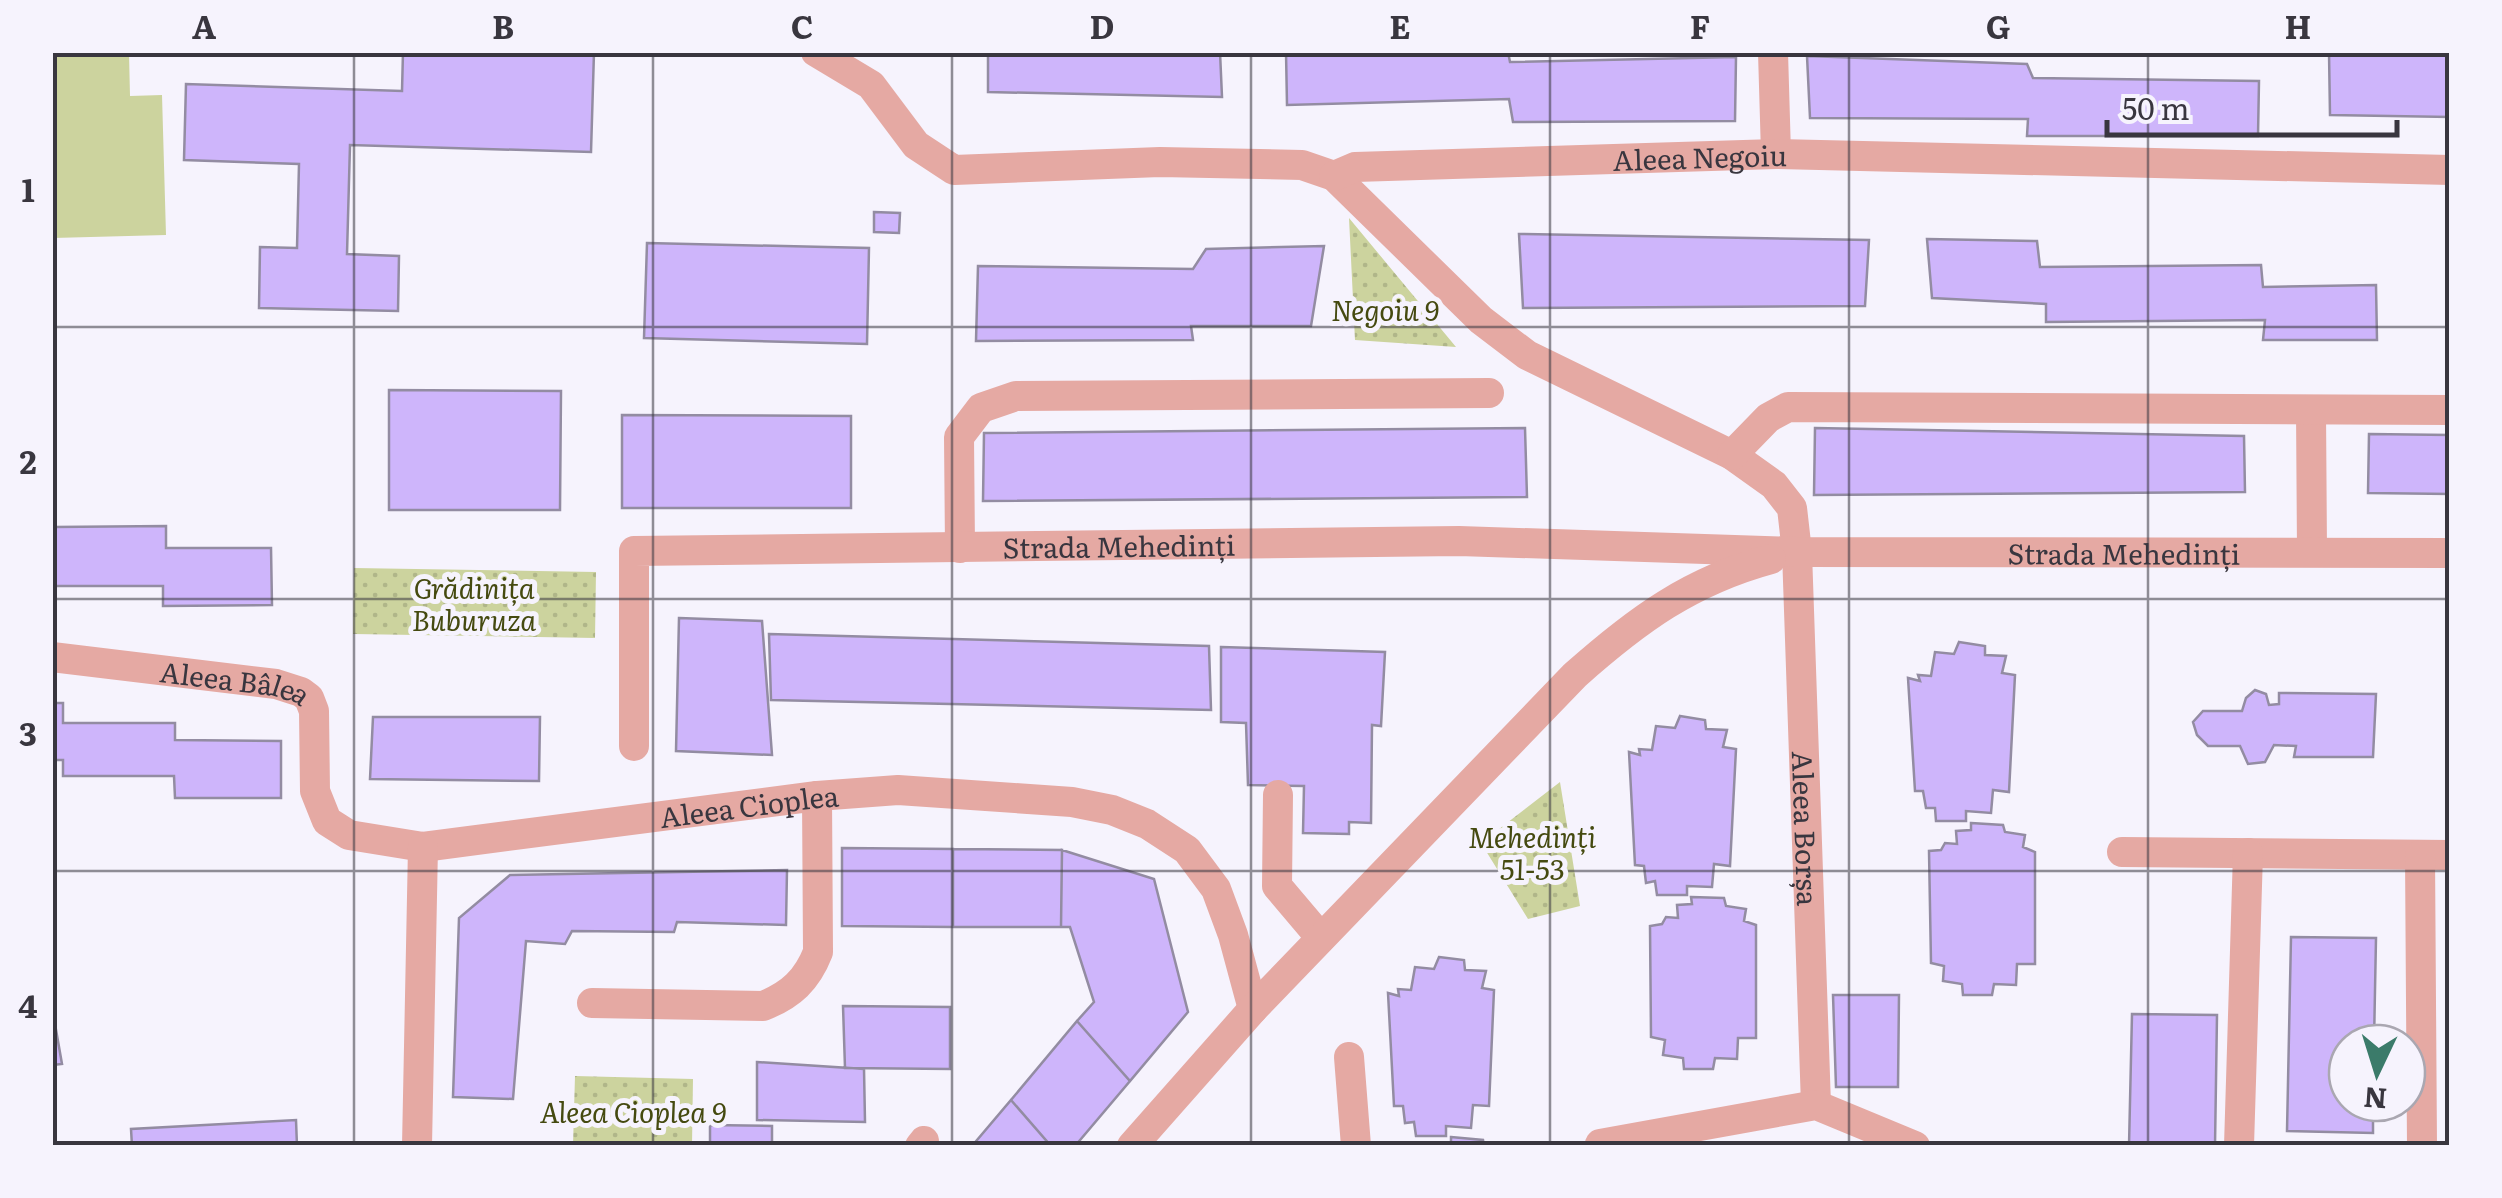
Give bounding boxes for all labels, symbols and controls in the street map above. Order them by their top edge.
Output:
text: A [192,1,216,49]
text: B [492,1,514,49]
text: C [791,1,813,49]
text: D [1090,1,1114,49]
text: E [1389,1,1411,49]
text: F [1690,1,1710,49]
text: G [1986,1,2010,49]
text: H [2285,1,2311,49]
scale bar [2107,75,2397,137]
text: 50 m [2122,85,2190,129]
street label: Aleea Negoiu [1612,133,1788,180]
text: 1 [21,164,35,212]
park label: Negoiu 9 [1331,288,1439,330]
text: 2 [19,436,37,484]
street label: Strada Mehedinți [1002,523,1236,568]
street label: Strada Mehedinți [2007,531,2240,574]
park label: Grădinița Buburuza [412,566,536,640]
street label: Aleea Bâlea [158,649,321,714]
text: 3 [19,708,37,756]
street label: Aleea Borșa [1783,750,1830,907]
street label: Aleea Cioplea [657,773,840,837]
park label: Mehedinți 51-53 [1468,815,1597,889]
text: 4 [18,980,38,1028]
north arrow [2327,1023,2427,1123]
text: N [2362,1078,2388,1122]
park label: Aleea Cioplea 9 [540,1090,726,1132]

